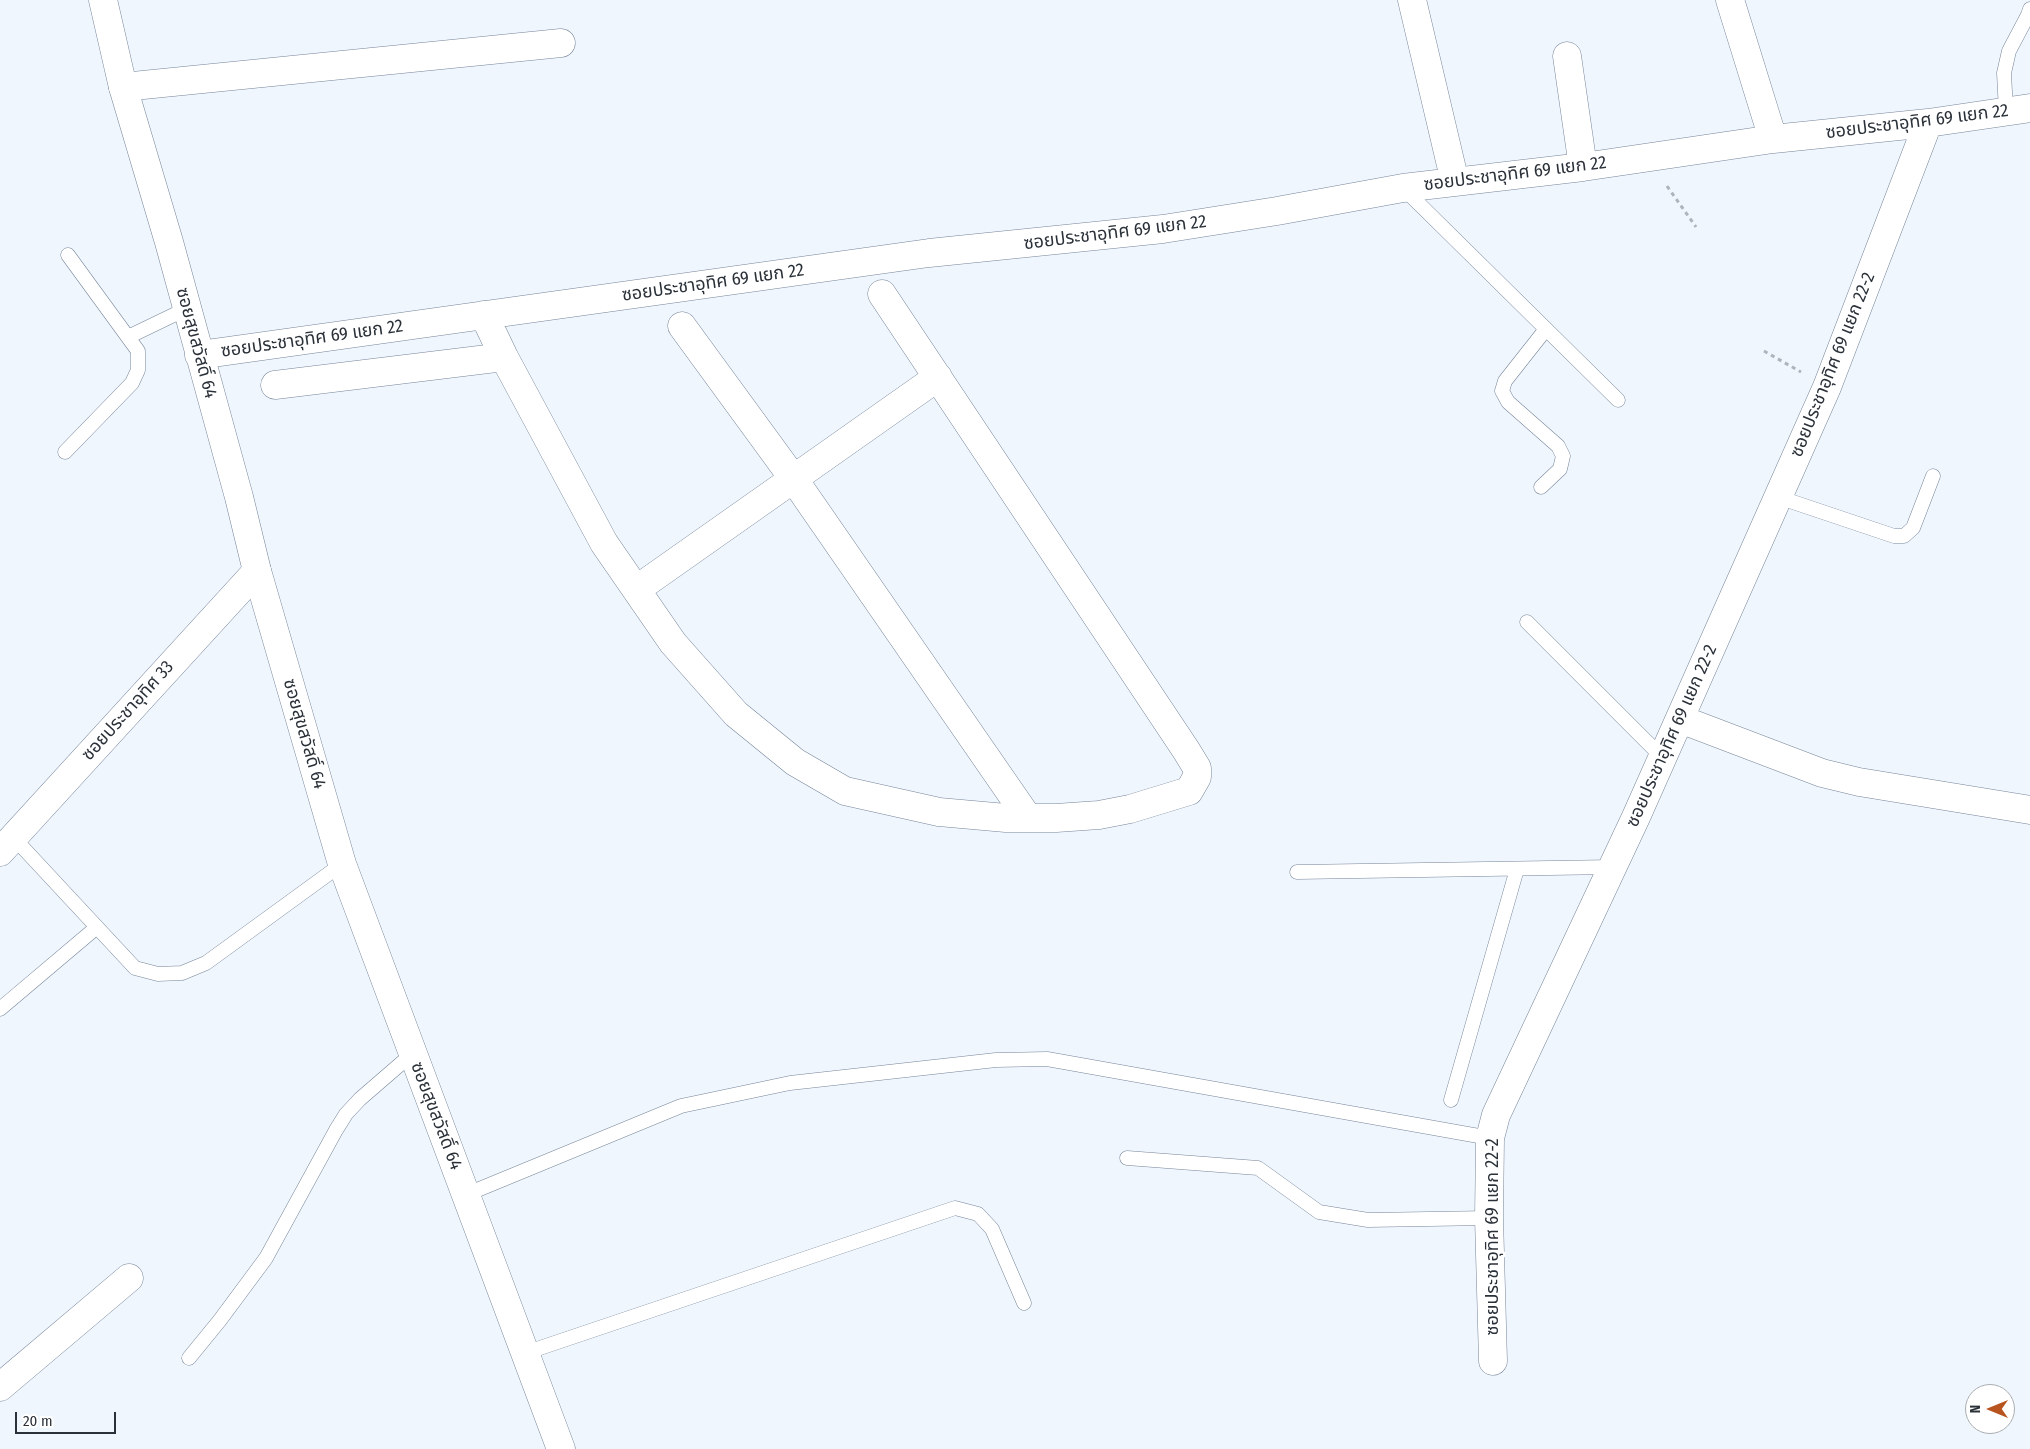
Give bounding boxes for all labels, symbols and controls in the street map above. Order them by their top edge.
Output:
street label: ซอยประชาอุทิศ 69 แยก 22 [1824,100,2010,144]
street label: ซอยประชาอุทิศ 69 แยก 22 [1422,152,1608,196]
street label: ซอยประชาอุทิศ 69 แยก 22 [1022,211,1208,255]
street label: ซอยประชาอุทิศ 69 แยก 22 [621,260,805,306]
street label: ซอยประชาอุทิศ 69 แยก 22-2 [1786,270,1880,460]
street label: ซอยสุขสวัสดิ์ 64 [171,285,221,401]
street label: ซอยประชาอุทิศ 69 แยก 22 [220,316,404,362]
street label: ซอยประชาอุทิศ 69 แยก 22-2 [1622,642,1722,830]
street label: ซอยประชาอุทิศ 33 [77,657,179,765]
street label: ซอยสุขสวัสดิ์ 64 [278,676,330,792]
street label: ซอยสุขสวัสดิ์ 64 [406,1059,466,1173]
street label: ซอยประชาอุทิศ 69 แยก 22-2 [1482,1138,1504,1336]
north arrow [1965,1384,2015,1434]
scale bar [18,1402,119,1434]
text: N [1967,1405,1984,1413]
text: 20 m [23,1412,53,1430]

